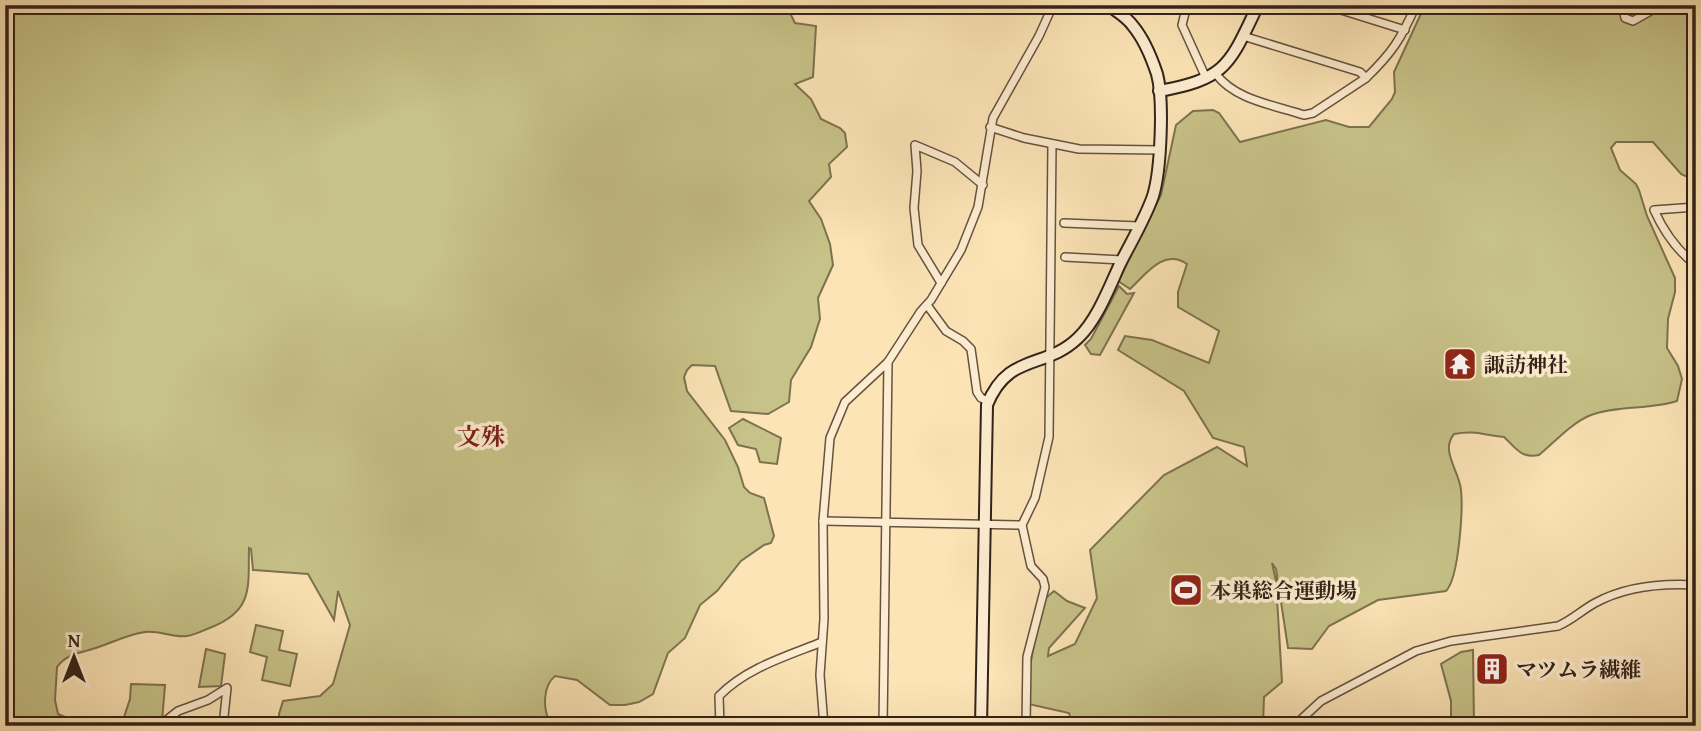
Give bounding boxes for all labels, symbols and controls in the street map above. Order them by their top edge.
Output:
temple icon: 諏訪神社 [1441,345,1479,383]
place label: 諏訪神社 [1484,349,1568,380]
district label: 文殊 [457,419,505,454]
sports icon: 本巣総合運動場 [1167,571,1205,609]
place label: 本巣総合運動場 [1210,575,1357,606]
north arrow [38,622,108,692]
text: N [68,626,81,654]
building icon: マツムラ繊維 [1473,650,1511,688]
place label: マツムラ繊維 [1516,654,1641,685]

